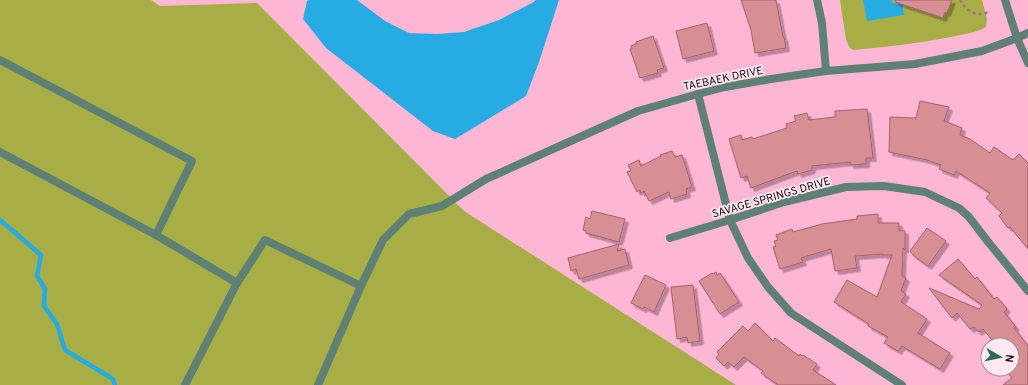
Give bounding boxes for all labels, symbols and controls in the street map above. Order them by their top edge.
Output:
street label: TAEBAEK DRIVE [682,64,764,94]
street label: SAVAGE SPRINGS DRIVE [711,174,832,222]
north arrow [980,337,1020,377]
text: N [1001,353,1016,363]

